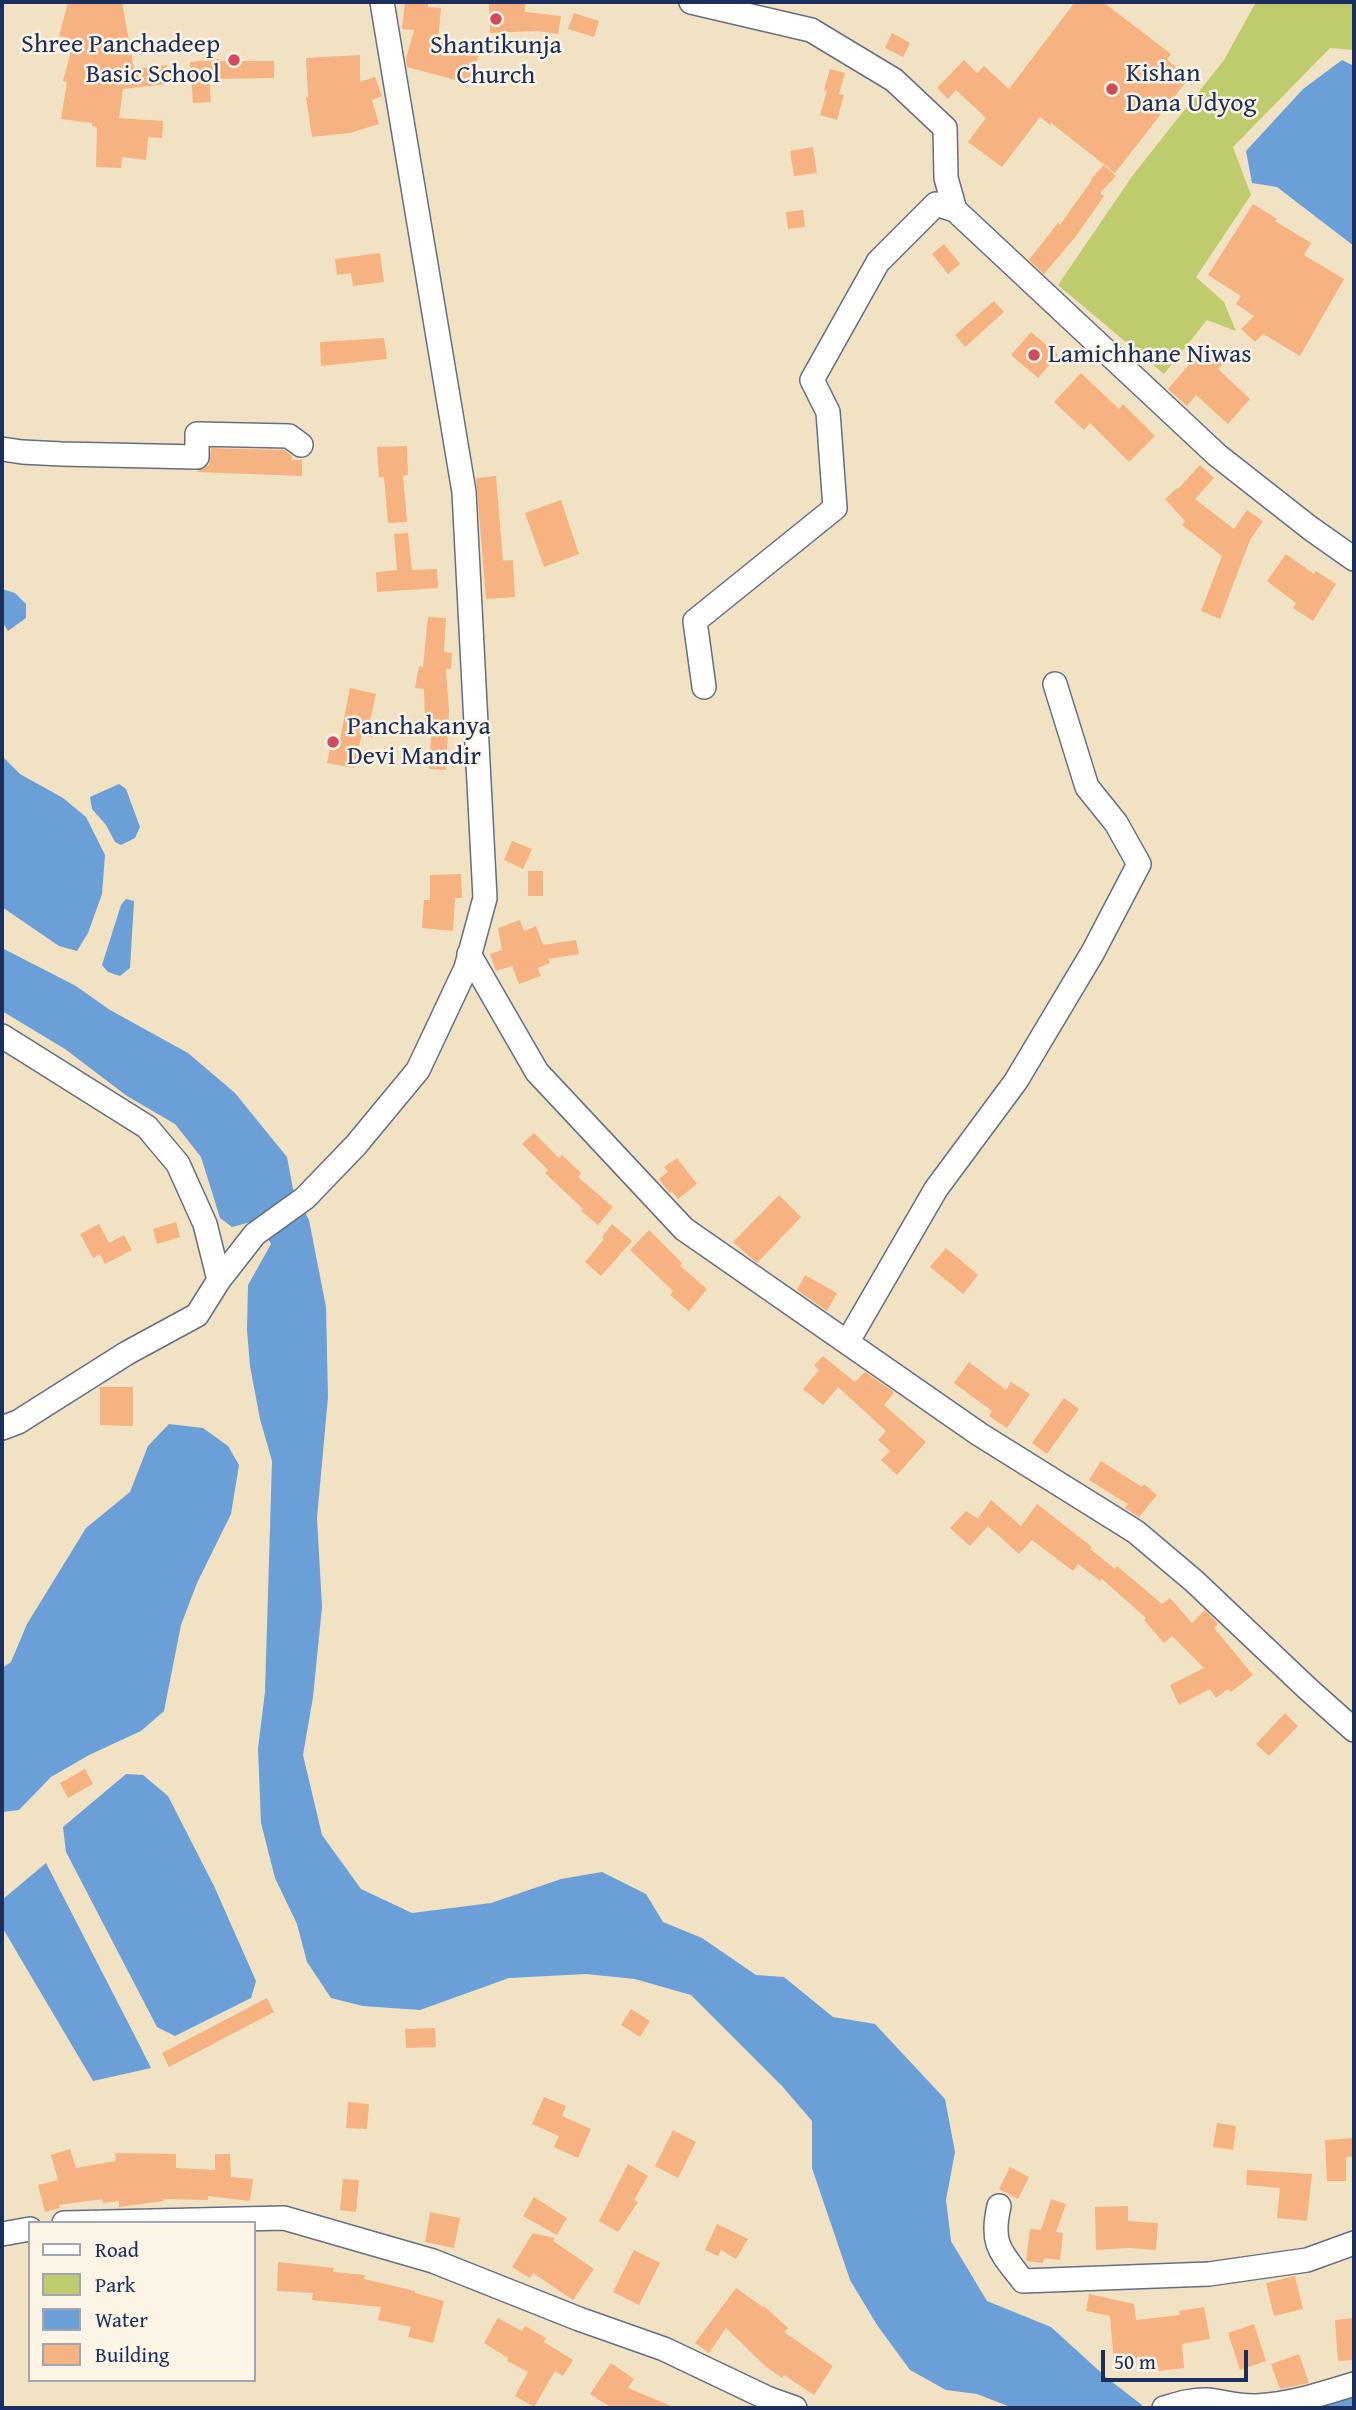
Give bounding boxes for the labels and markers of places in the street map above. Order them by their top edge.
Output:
marker: Shantikunja Church [488,11,504,27]
place label: Shree Panchadeep Basic School [21,29,220,90]
place label: Shantikunja Church [430,30,562,92]
marker: Shree Panchadeep Basic School [226,52,242,68]
place label: Kishan Dana Udyog [1126,58,1256,119]
marker: Kishan Dana Udyog [1104,81,1120,97]
place label: Lamichhane Niwas [1048,339,1252,371]
marker: Lamichhane Niwas [1026,347,1042,363]
place label: Panchakanya Devi Mandir [347,711,491,772]
marker: Panchakanya Devi Mandir [325,734,341,750]

